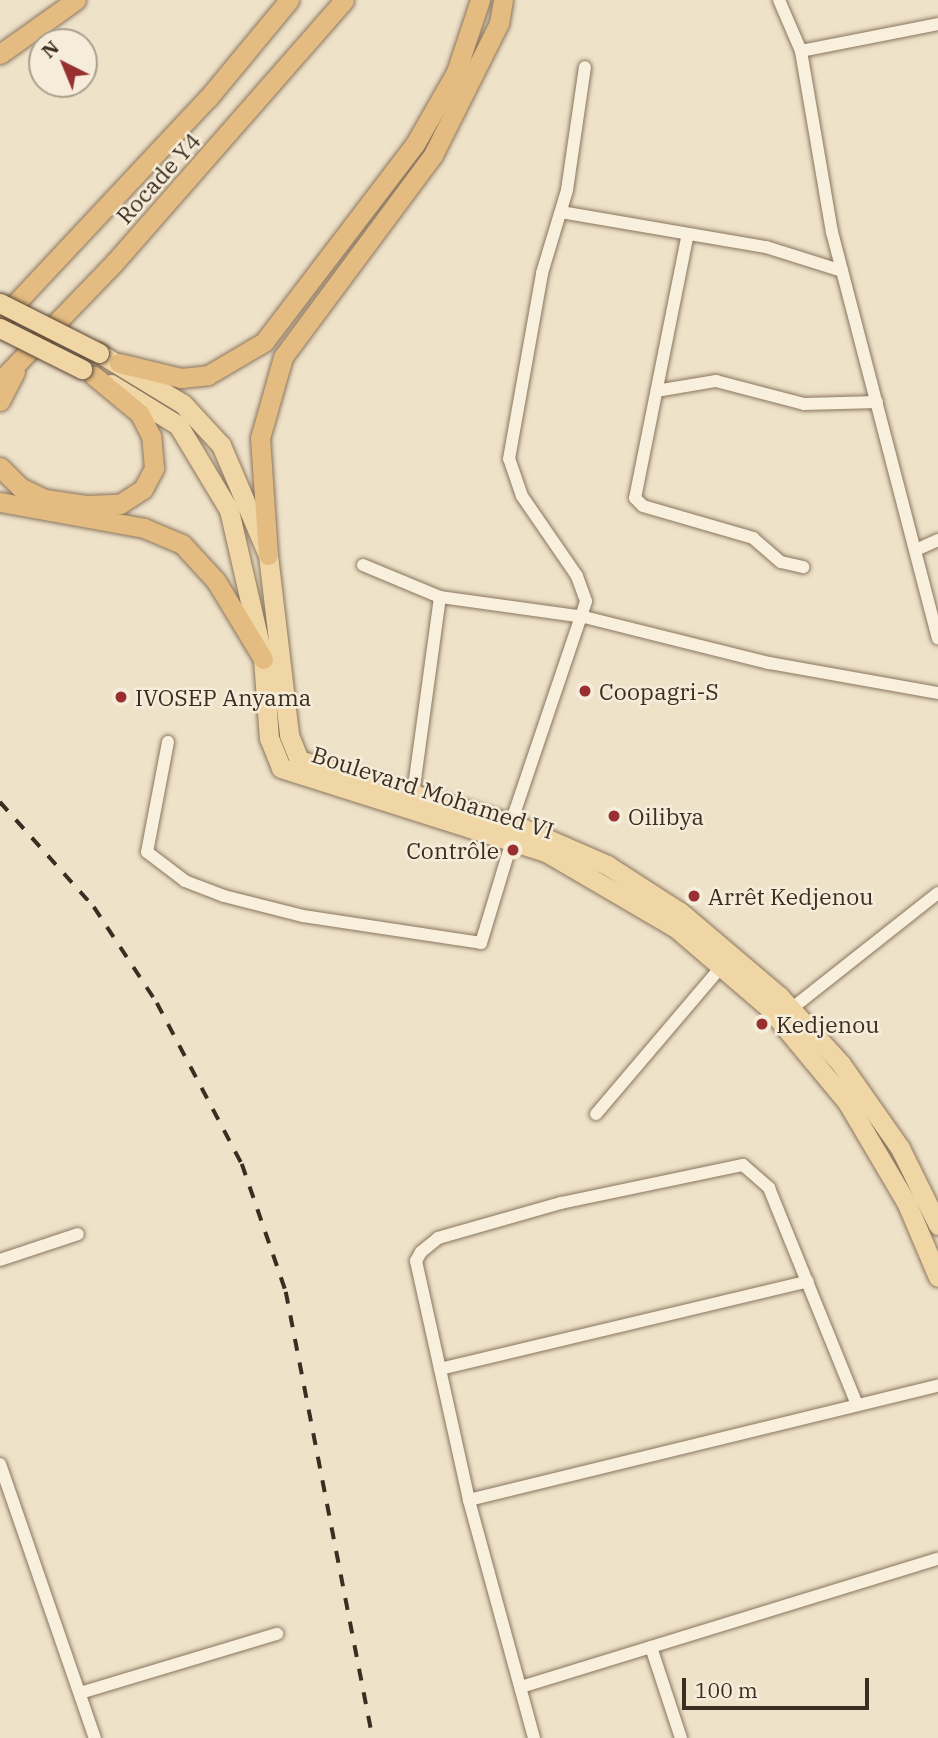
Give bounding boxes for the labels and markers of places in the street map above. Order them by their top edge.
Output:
place label: Coopagri-S [599,677,719,705]
place label: IVOSEP Anyama [135,683,311,711]
marker: Coopagri-S [577,683,593,699]
marker: IVOSEP Anyama [113,689,129,705]
place label: Oilibya [628,802,704,830]
marker: Oilibya [606,808,622,824]
place label: Contrôle [406,836,499,864]
marker: Contrôle [505,842,521,858]
place label: Arrêt Kedjenou [708,882,873,910]
marker: Arrêt Kedjenou [686,888,702,904]
place label: Kedjenou [776,1010,879,1038]
marker: Kedjenou [754,1016,770,1032]

